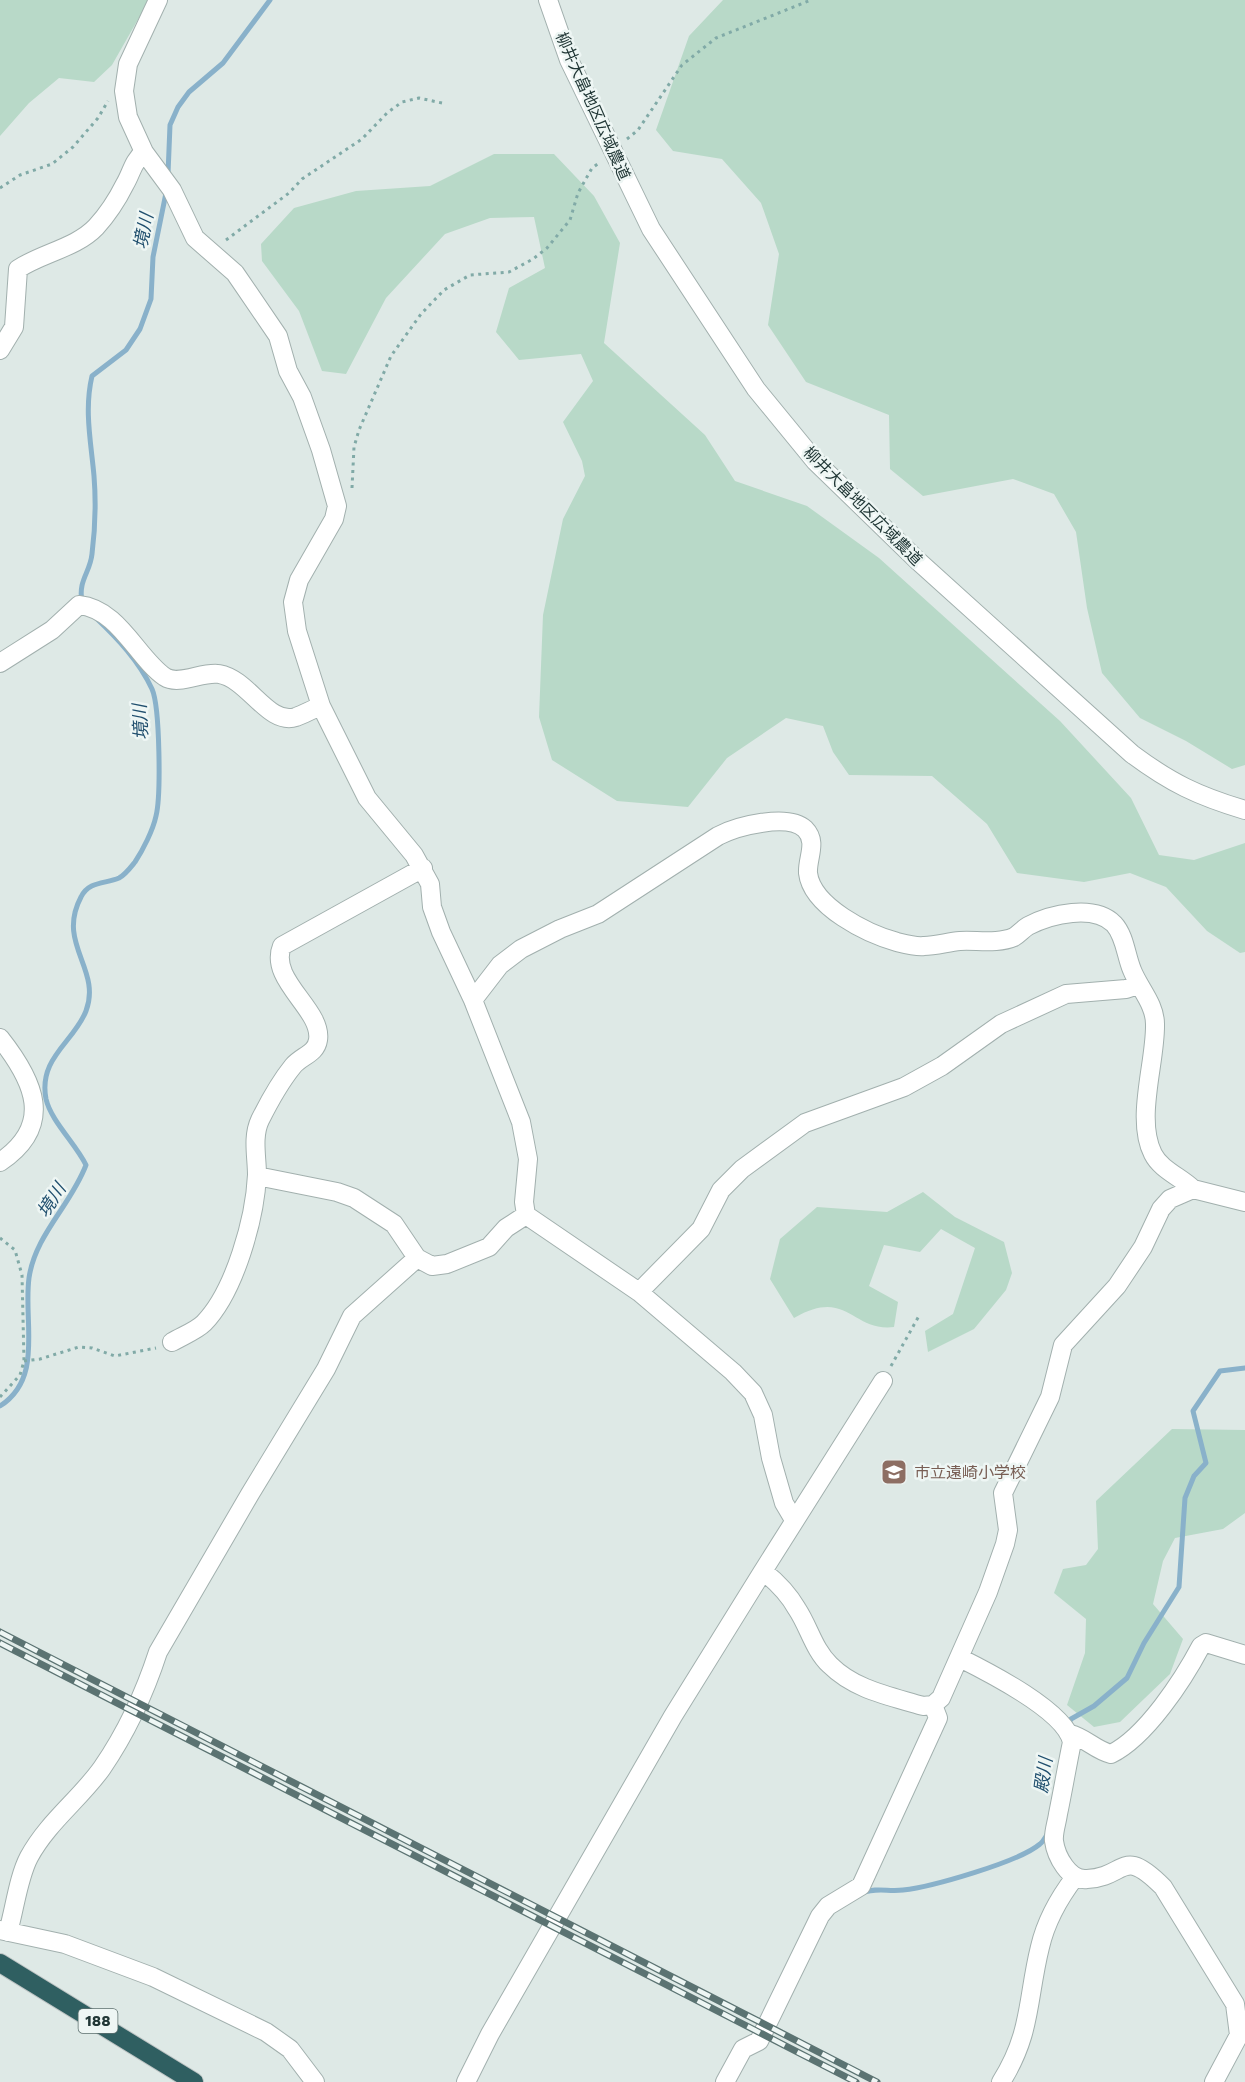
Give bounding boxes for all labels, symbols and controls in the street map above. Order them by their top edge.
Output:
street label: 柳井大畠地区広域農道 [552,29,634,183]
water label: 境川 [129,209,157,251]
street label: 柳井大畠地区広域農道 [800,443,926,569]
water label: 境川 [128,701,151,741]
water label: 境川 [32,1178,71,1221]
school or university icon: 市立遠崎小学校 [879,1457,909,1487]
place label: 市立遠崎小学校 [914,1463,1026,1482]
water label: 殿川 [1030,1754,1056,1794]
road number: 188 [78,2009,118,2033]

